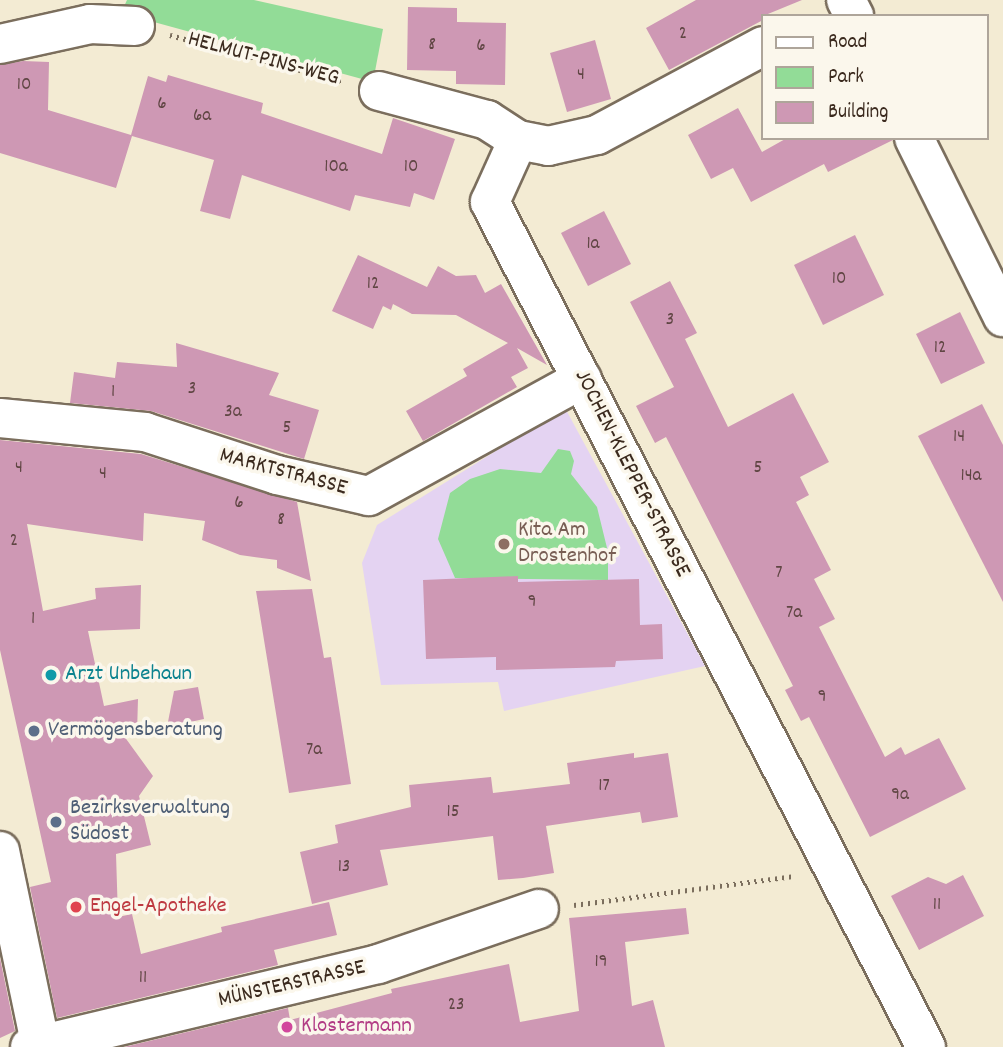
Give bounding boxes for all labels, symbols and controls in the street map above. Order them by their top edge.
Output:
legend [762,14,989,140]
house number: 2 [679,24,687,46]
street label: HELMUT-PINS-WEG [184,27,342,93]
text: Road [828,28,867,58]
house number: 8 [428,35,436,57]
house number: 6 [476,36,486,58]
text: Park [828,63,864,93]
house number: 4 [577,65,585,87]
house number: 10 [17,75,31,97]
house number: 6 [157,94,167,116]
text: Building [828,98,888,128]
house number: 6a [193,106,211,128]
house number: 10a [324,157,348,179]
house number: 10 [404,157,418,179]
house number: 1a [586,234,600,256]
house number: 10 [832,269,846,291]
house number: 12 [367,274,379,296]
house number: 3 [666,310,674,332]
house number: 12 [934,338,946,360]
street label: JOCHEN-KLEPPER-STRASSE [567,366,695,582]
house number: 3 [188,379,196,401]
house number: 1 [111,382,115,404]
house number: 3a [224,402,242,424]
house number: 5 [283,418,291,440]
house number: 14 [953,427,965,449]
street label: MARKTSTRASSE [216,443,350,503]
house number: 4 [15,458,23,480]
house number: 5 [754,458,762,480]
house number: 4 [99,464,107,486]
house number: 14a [961,466,981,488]
house number: 6 [234,493,244,515]
house number: 8 [277,510,285,532]
place label: Kita Am Drostenhof [518,517,616,571]
house number: 2 [10,531,18,553]
marker: Kita Am Drostenhof [496,536,512,552]
house number: 7 [775,563,783,585]
house number: 9 [528,592,536,614]
house number: 7a [786,603,802,625]
house number: 1 [31,609,35,631]
place label: Arzt Unbehaun [65,661,192,689]
marker: Arzt Unbehaun [43,667,59,683]
house number: 9 [818,687,826,709]
place label: Vermögensberatung [48,717,223,745]
marker: Vermögensberatung [26,723,42,739]
house number: 7a [306,740,322,762]
house number: 17 [598,776,610,798]
house number: 9a [891,785,909,807]
place label: Bezirksverwaltung Südost [70,795,230,849]
house number: 15 [447,802,459,824]
marker: Bezirksverwaltung Südost [48,814,64,830]
house number: 13 [338,857,350,879]
place label: Engel-Apotheke [90,893,227,921]
house number: 11 [933,895,941,917]
marker: Engel-Apotheke [68,899,84,915]
house number: 19 [595,952,607,974]
street label: MÜNSTERSTRASSE [216,955,368,1015]
house number: 11 [139,968,147,990]
house number: 23 [448,995,464,1017]
place label: Klostermann [301,1013,412,1041]
marker: Klostermann [279,1019,295,1035]

